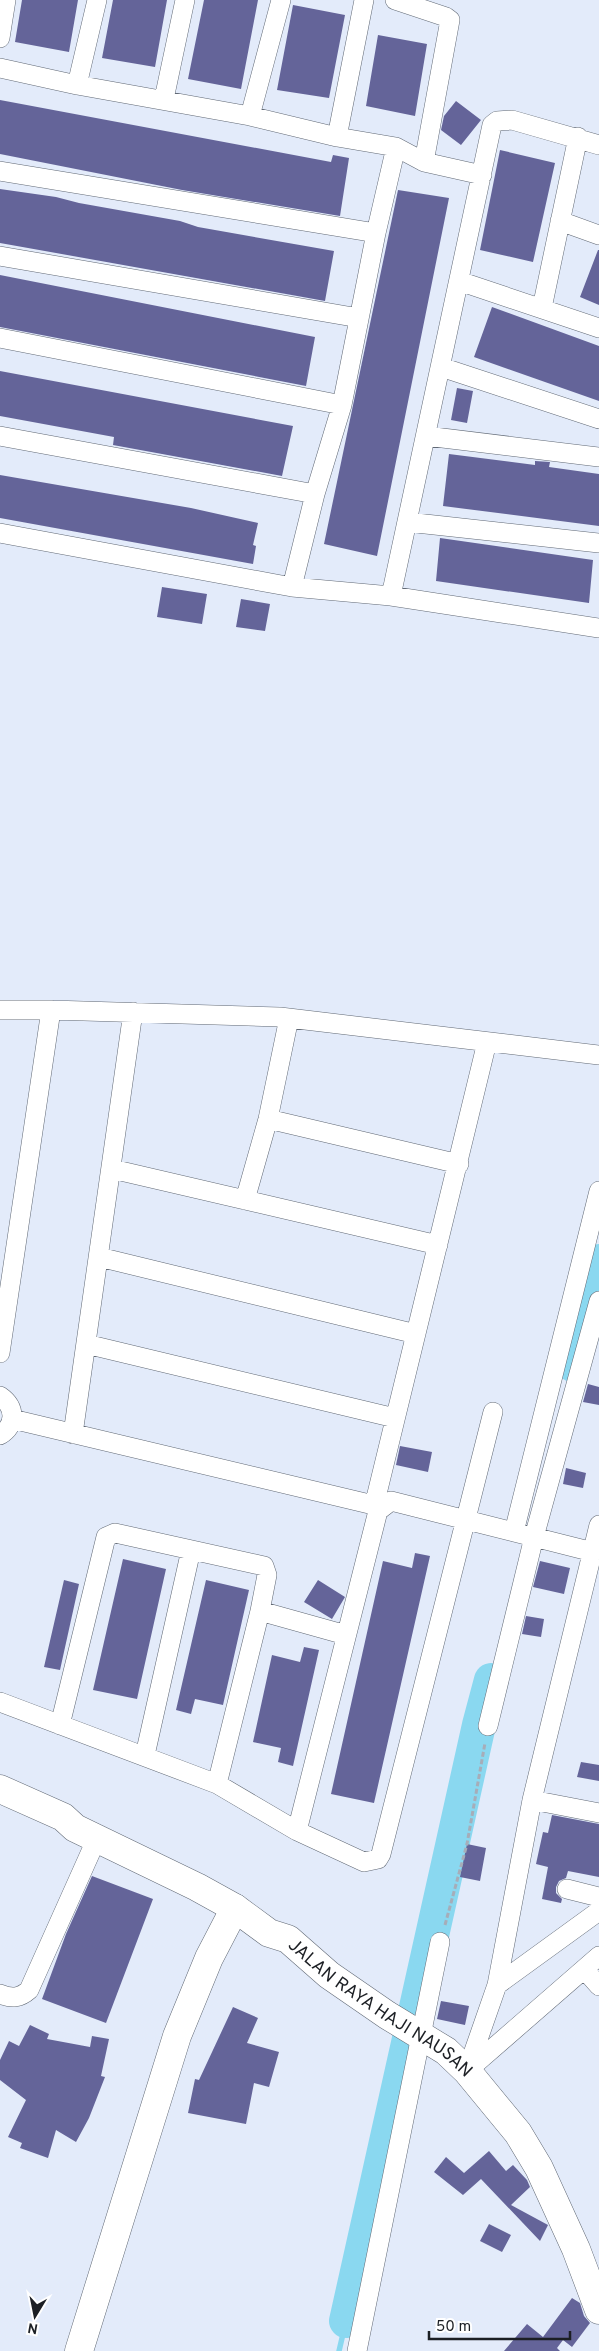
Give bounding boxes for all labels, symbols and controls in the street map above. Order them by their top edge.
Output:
street label: JALAN RAYA HAJI NAUSAN [283,1934,477,2083]
north arrow [10,2291,60,2341]
scale bar [429,2308,570,2340]
text: N [27,2318,39,2337]
text: 50 m [436,2318,471,2337]

